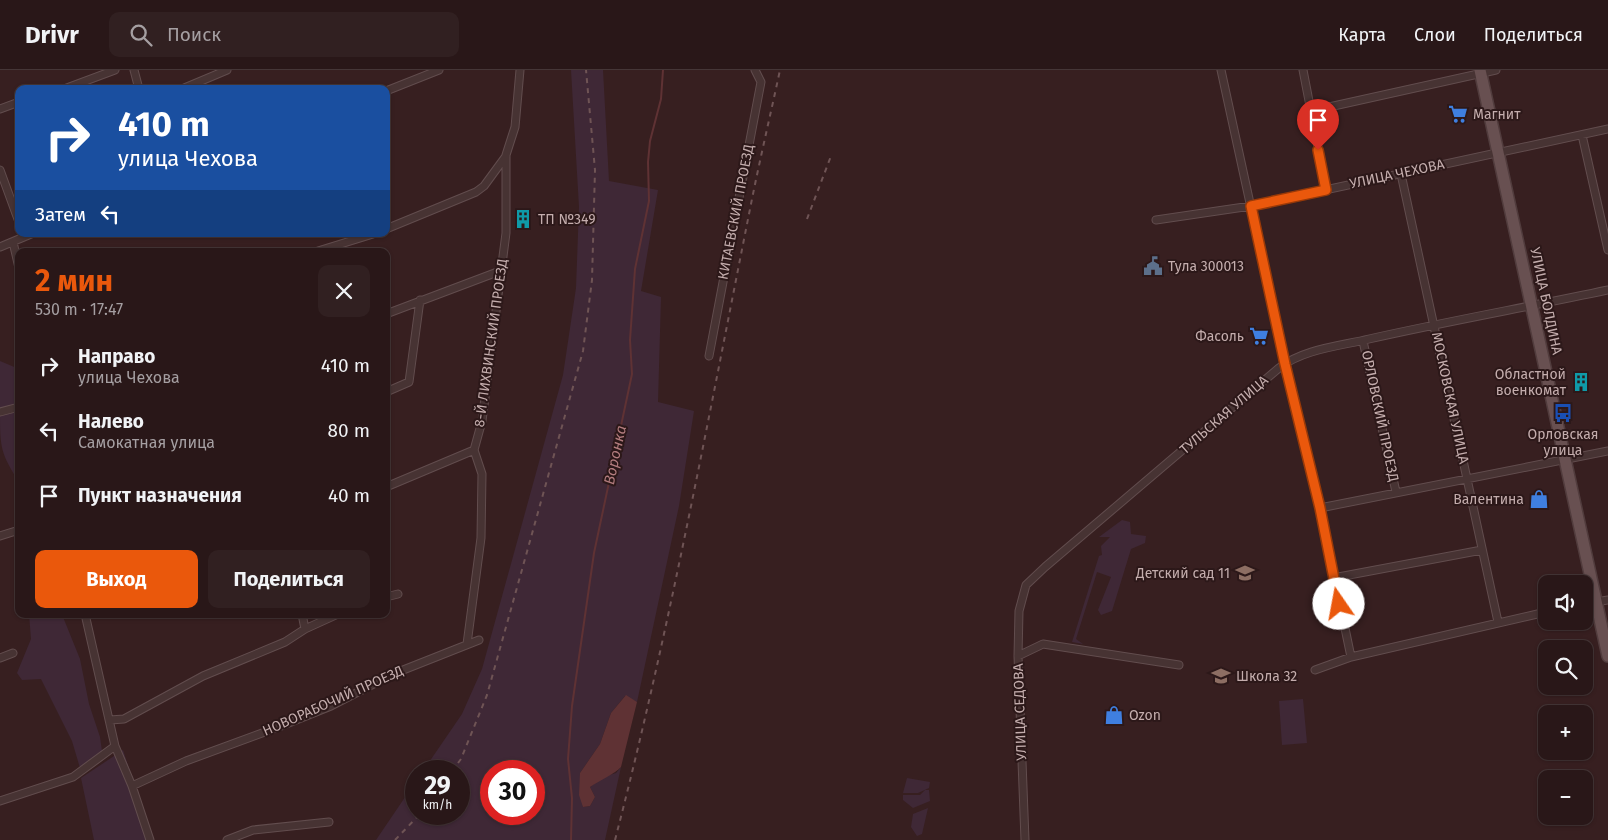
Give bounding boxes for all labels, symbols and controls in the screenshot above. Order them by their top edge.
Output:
search box [109,12,459,57]
text: Drivr [25,21,79,49]
icon: search [127,21,155,49]
text: Поиск [167,23,221,46]
text: Карта [1338,24,1386,46]
text: Слои [1414,24,1456,46]
text: Поделиться [1484,24,1583,46]
pin [1297,99,1339,150]
text: 410 m [118,103,210,145]
supermarket icon: Магнит [1447,103,1469,125]
icon: right [35,105,100,170]
icon: arrive [1304,106,1332,134]
place label: Магнит [1473,106,1521,123]
street label: КИТАЕВСКИЙ ПРОЕЗД [715,143,757,281]
text: улица Чехова [118,145,258,172]
street label: УЛИЦА ЧЕХОВА [1348,156,1446,192]
icon: left [96,200,124,228]
text: Затем [35,203,86,226]
building icon: ТП №349 [512,208,534,230]
place label: ТП №349 [538,211,596,228]
street label: УЛИЦА БОЛДИНА [1526,246,1566,356]
public building icon: Тула 300013 [1142,255,1164,277]
street label: 8-Й ЛИХВИНСКИЙ ПРОЕЗД [471,258,511,428]
place label: Тула 300013 [1168,258,1244,275]
text: 2 мин [35,263,113,299]
button: close [318,265,370,317]
text: 530 m · 17:47 [35,300,123,319]
supermarket icon: Фасоль [1248,325,1270,347]
place label: Фасоль [1195,328,1244,345]
street label: МОСКОВСКАЯ УЛИЦА [1428,331,1472,465]
text: Направо [78,345,155,368]
street label: ОРЛОВСКИЙ ПРОЕЗД [1358,349,1402,483]
icon: right [35,352,63,380]
text: 410 m [321,354,370,377]
place label: Областной военкомат [1495,366,1567,399]
text: улица Чехова [78,368,180,387]
building icon: Областной военкомат [1570,371,1592,393]
street label: ТУЛЬСКАЯ УЛИЦА [1176,372,1272,458]
bus stop icon: Орловская улица [1552,402,1574,424]
text: Налево [78,410,144,433]
icon: left [35,417,63,445]
text: 80 m [328,419,370,442]
water label: Воронка [600,424,630,486]
place label: Орловская улица [1527,426,1599,459]
text: Самокатная улица [78,433,215,452]
icon: arrive [35,482,63,510]
text: Пункт назначения [78,484,242,507]
text: 40 m [328,484,370,507]
shop icon: Валентина [1528,488,1550,510]
place label: Валентина [1453,491,1524,508]
button: Выход [35,550,198,608]
button: Поделиться [208,550,370,608]
school or university icon: Детский сад 11 [1234,562,1256,584]
place label: Детский сад 11 [1135,565,1230,582]
map controls [1538,575,1593,825]
button: sound [1538,575,1593,630]
position arrow [1312,577,1364,629]
button: search [1538,640,1593,695]
street label: НОВОРАБОЧИЙ ПРОЕЗД [260,662,406,740]
street label: УЛИЦА СЕДОВА [1010,663,1030,761]
school or university icon: Школа 32 [1210,665,1232,687]
place label: Школа 32 [1236,668,1297,685]
shop icon: Ozon [1103,704,1125,726]
button: + [1538,705,1593,760]
place label: Ozon [1129,707,1161,724]
speed limit sign: 30 [480,760,545,825]
button: − [1538,770,1593,825]
text: 29 [424,771,451,801]
text: km/h [423,798,452,812]

